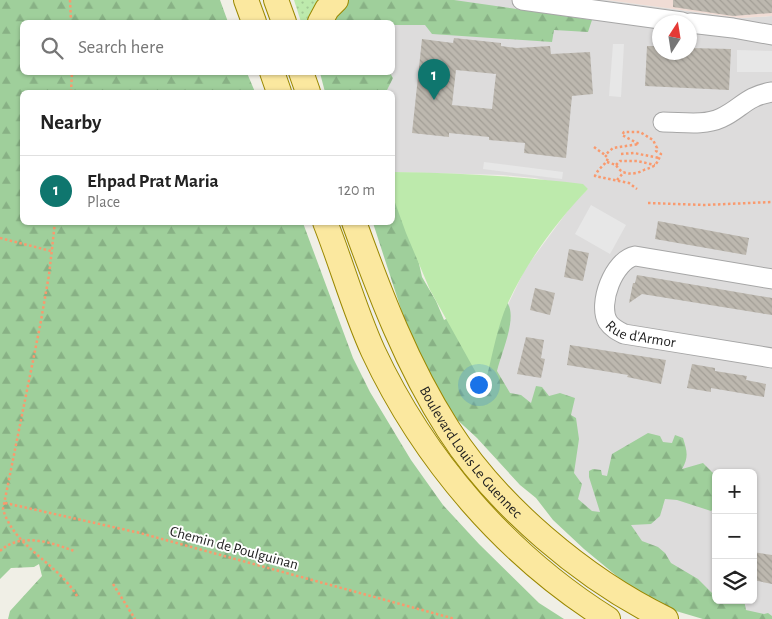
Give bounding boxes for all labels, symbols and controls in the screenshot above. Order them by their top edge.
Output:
north arrow [652,15,697,60]
search box [20,20,395,75]
icon: search [38,34,66,62]
text: Search here [78,38,164,57]
pin: 1 [418,59,450,100]
text: Nearby [40,112,101,133]
text: Ehpad Prat Maria [87,172,219,191]
text: 1 [53,182,59,198]
text: 120 m [338,182,375,198]
text: Place [87,194,120,210]
street label: Rue d'Armor [603,317,677,350]
your location [466,372,492,398]
street label: Boulevard Louis Le Guennec [417,384,525,521]
map controls [712,469,757,604]
button: + [712,469,757,514]
button: − [712,514,757,559]
street label: Chemin de Poulguinan [168,524,300,572]
button: layers [712,559,757,604]

